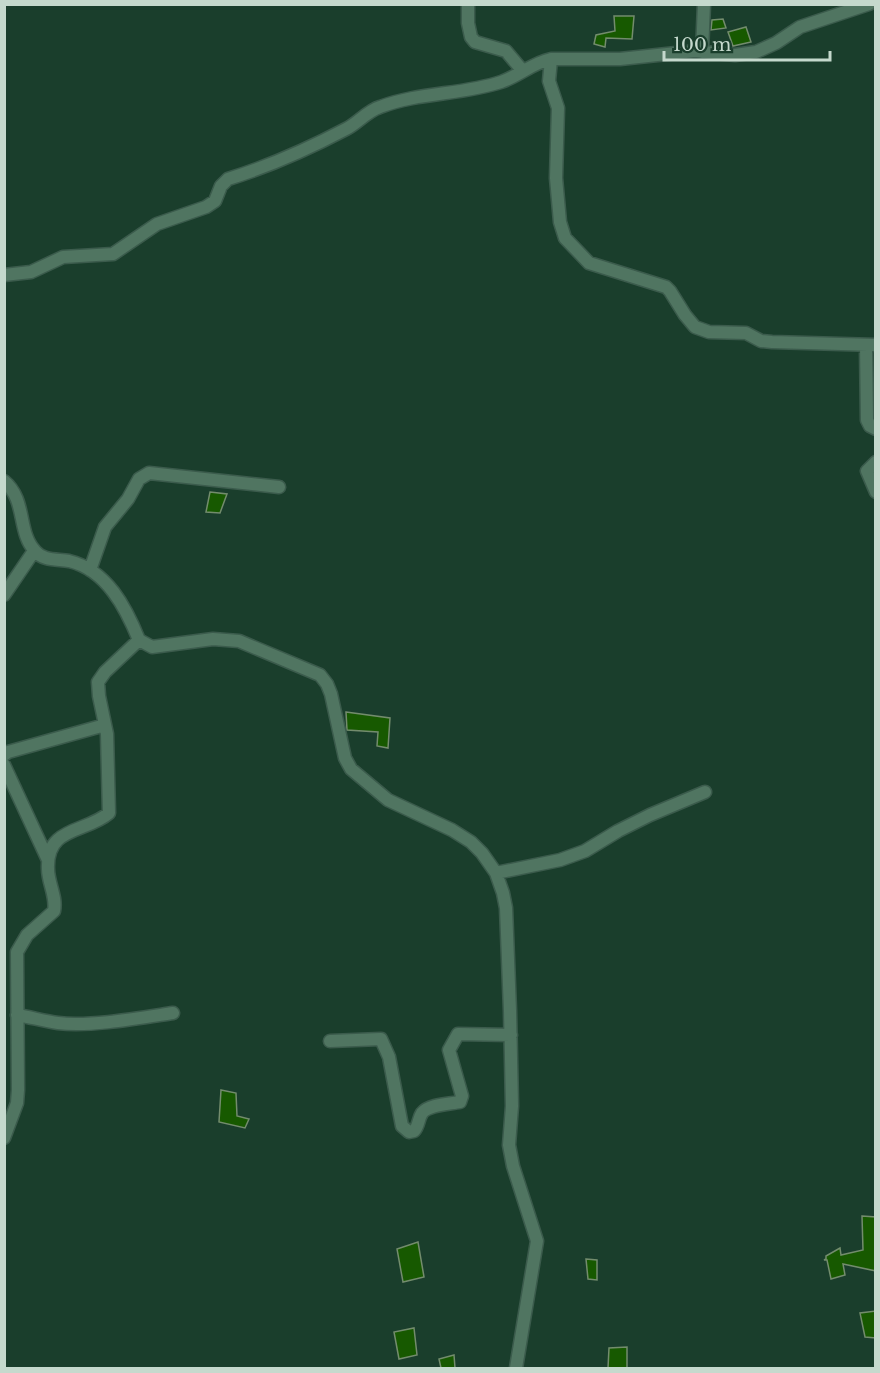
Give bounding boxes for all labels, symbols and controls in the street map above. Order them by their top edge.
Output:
scale bar [664,24,830,62]
text: 100 m [673,34,731,56]

